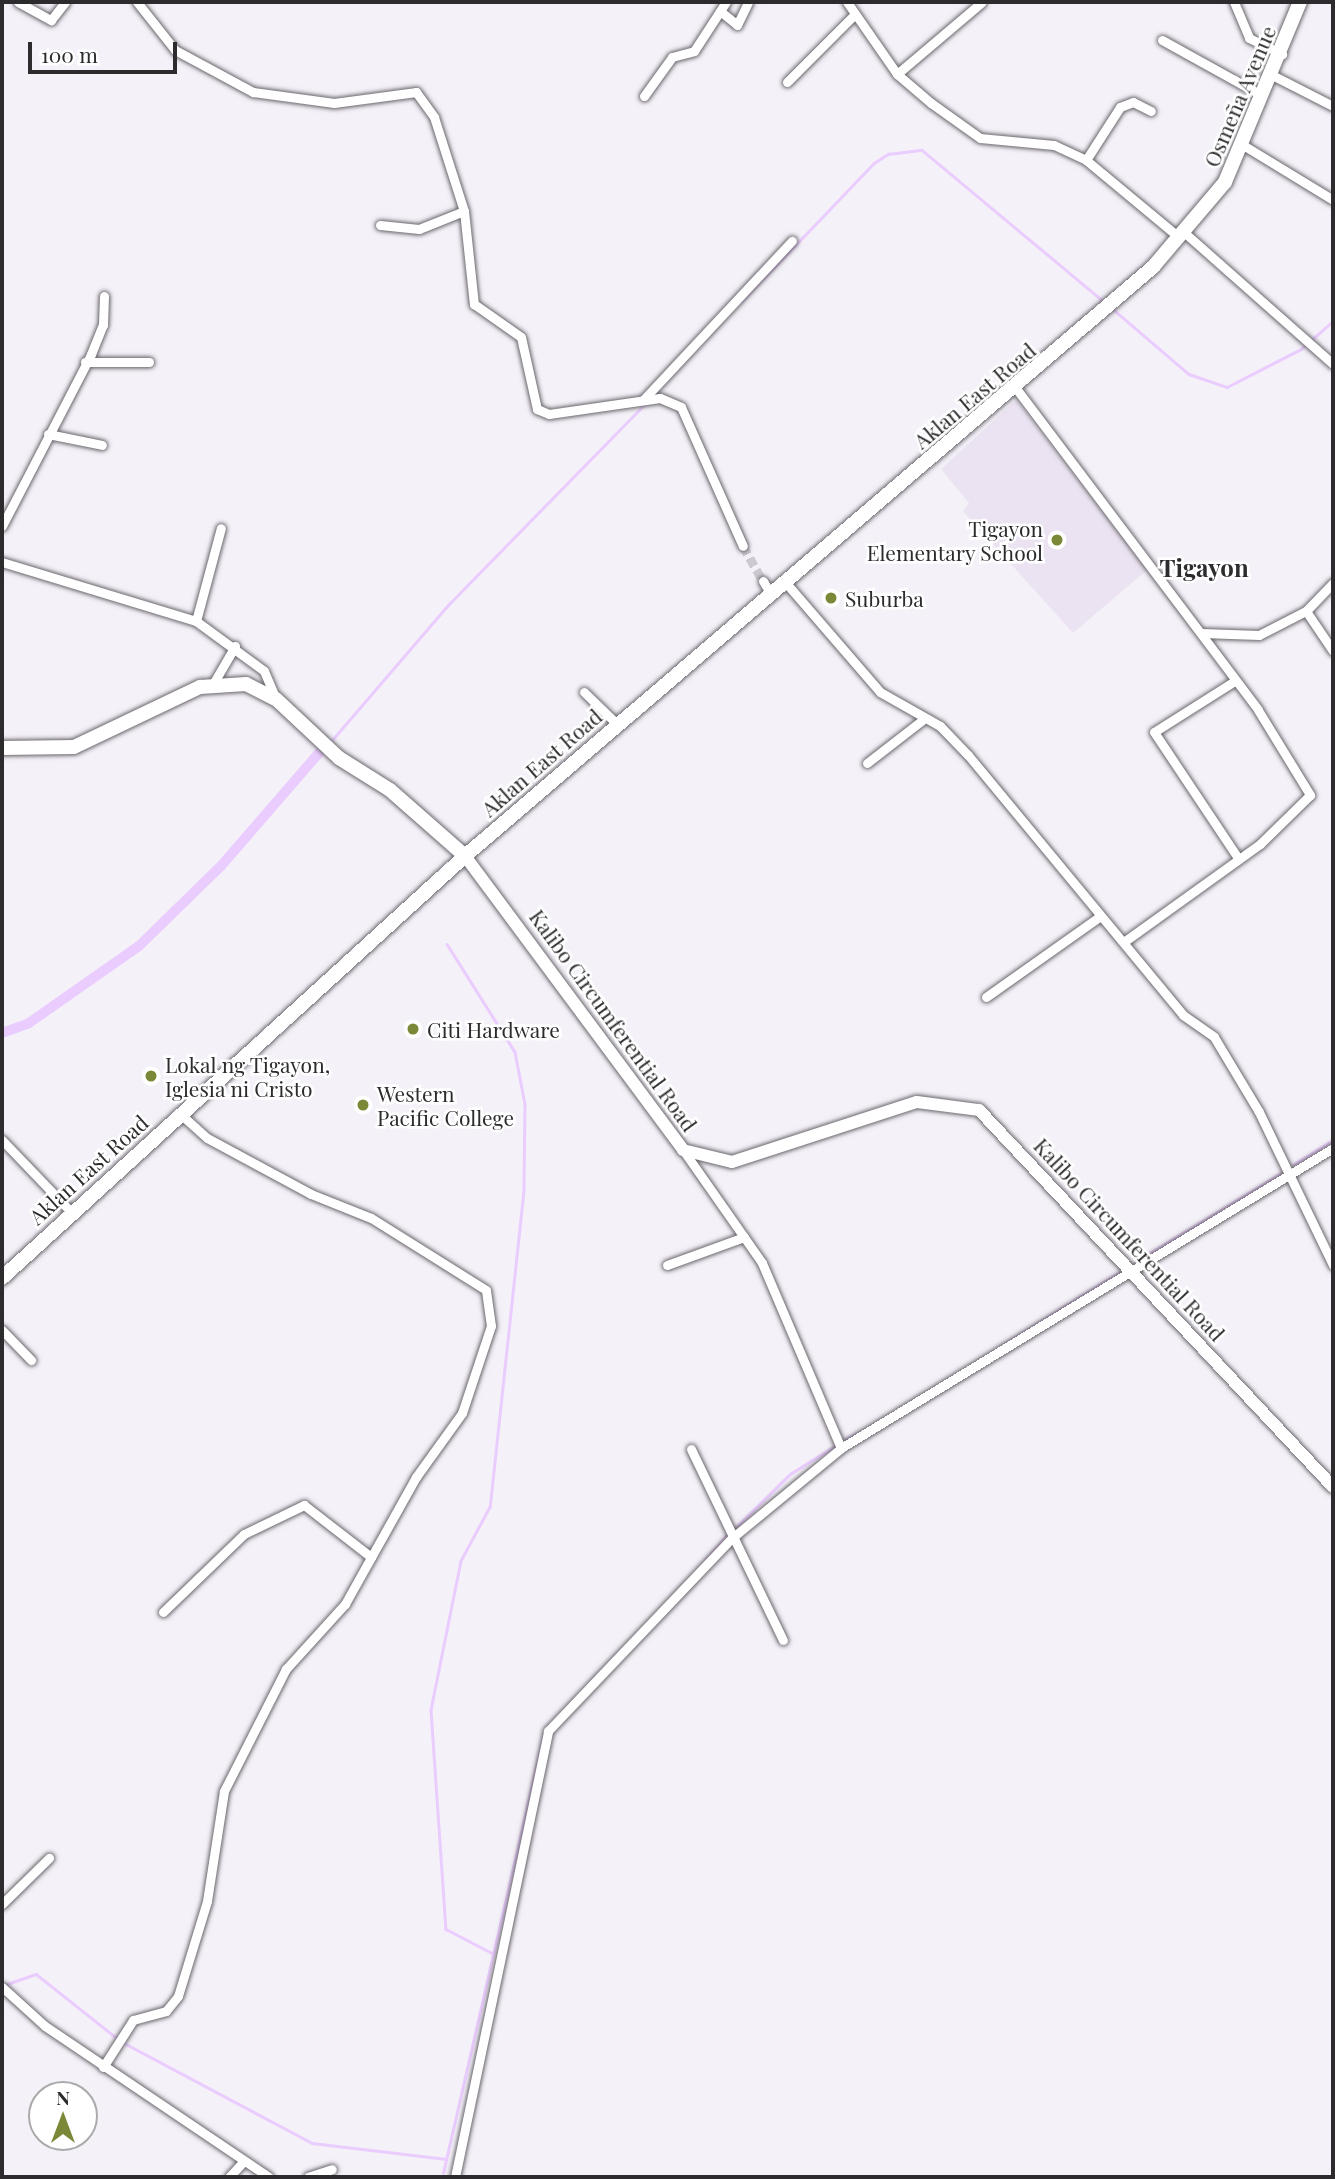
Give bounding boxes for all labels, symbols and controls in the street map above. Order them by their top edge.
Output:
street label: Osmeña Avenue [1198,21,1280,171]
scale bar [32,28,180,72]
text: 100 m [41,40,98,68]
street label: Aklan East Road [908,337,1040,453]
place label: Tigayon Elementary School [866,515,1043,565]
marker: Tigayon Elementary School [1049,532,1065,548]
district label: Tigayon [1159,554,1249,582]
place label: Suburba [845,585,924,611]
marker: Suburba [823,590,839,606]
street label: Aklan East Road [476,703,606,821]
street label: Kalibo Circumferential Road [525,904,703,1136]
place label: Citi Hardware [427,1016,560,1042]
marker: Citi Hardware [405,1021,421,1037]
place label: Lokal ng Tigayon, Iglesia ni Cristo [165,1051,331,1101]
marker: Lokal ng Tigayon, Iglesia ni Cristo [143,1068,159,1084]
place label: Western Pacific College [377,1080,514,1130]
marker: Western Pacific College [355,1097,371,1113]
street label: Aklan East Road [23,1109,153,1229]
street label: Kalibo Circumferential Road [1029,1132,1231,1346]
north arrow [28,2081,98,2151]
text: N [56,2084,70,2110]

